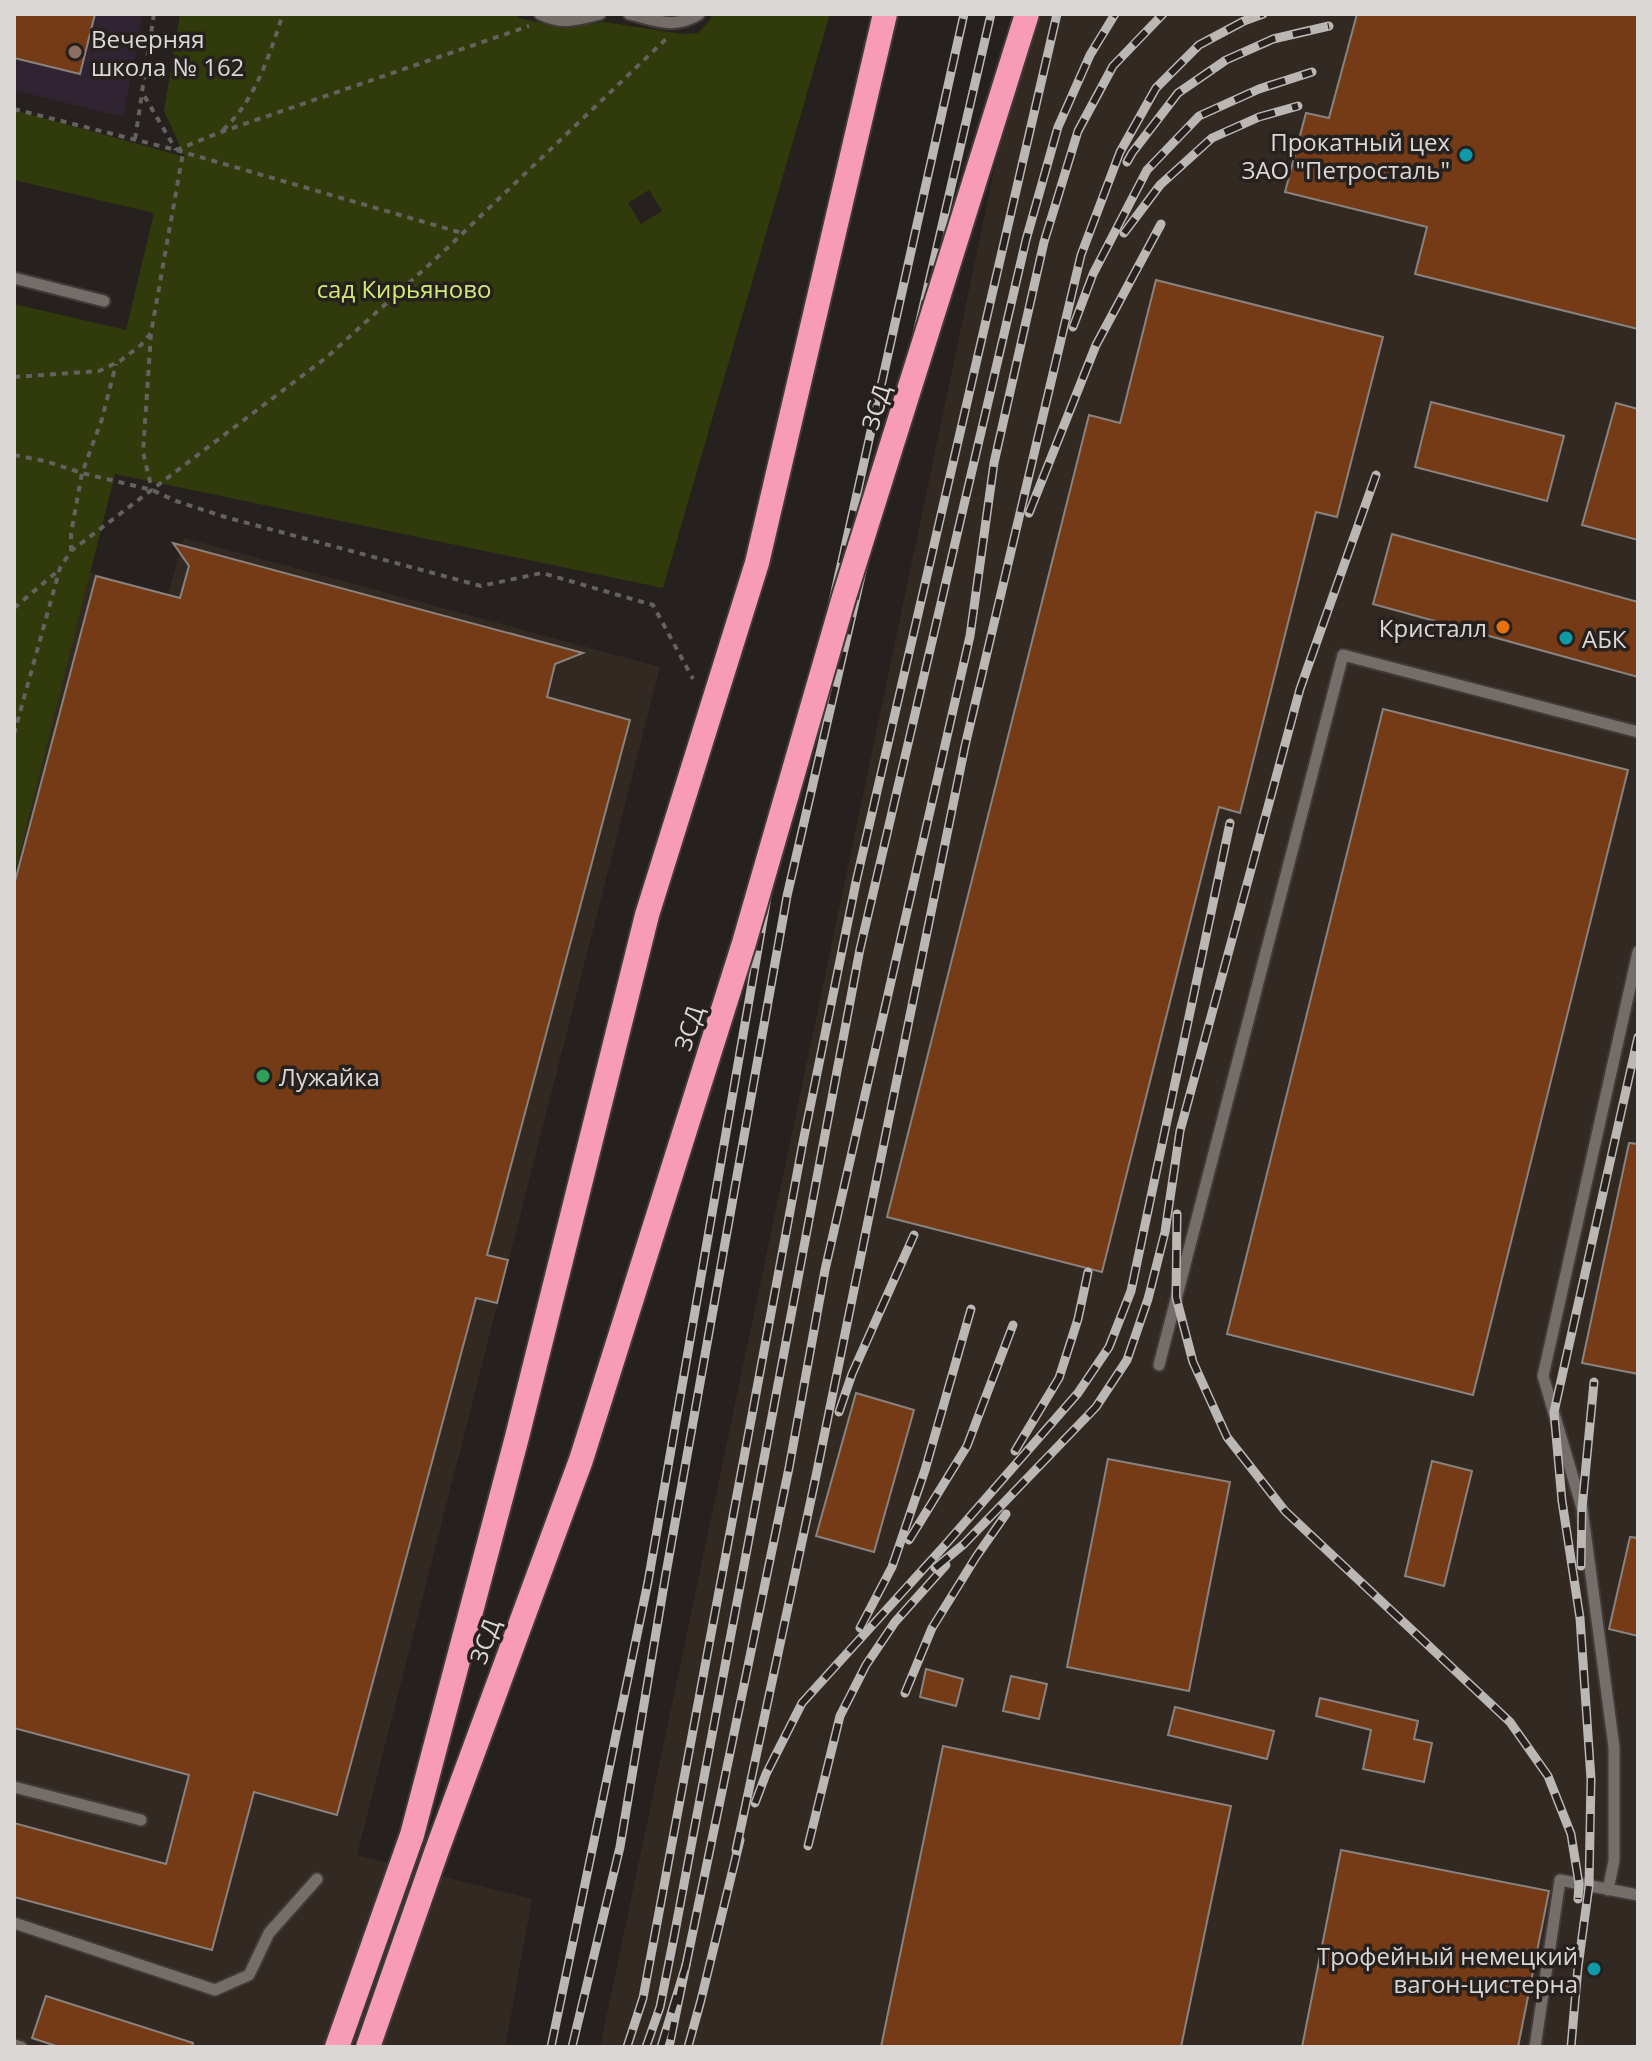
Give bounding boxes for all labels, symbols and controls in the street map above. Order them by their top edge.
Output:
place label: Вечерняя школа № 162 [91,22,244,83]
marker: Вечерняя школа № 162 [66,43,84,61]
place label: Прокатный цех ЗАО "Петросталь" [1241,125,1450,186]
marker: Прокатный цех ЗАО "Петросталь" [1457,146,1475,164]
park label: сад Кирьяново [317,272,491,305]
street label: ЗСД [853,380,897,434]
place label: Кристалл [1379,611,1487,644]
marker: Кристалл [1494,618,1512,636]
place label: АБК [1582,622,1627,655]
marker: АБК [1557,629,1575,647]
street label: ЗСД [665,1001,711,1055]
place label: Лужайка [279,1060,380,1093]
marker: Лужайка [254,1067,272,1085]
street label: ЗСД [461,1614,507,1668]
place label: Трофейный немецкий вагон-цистерна [1317,1939,1578,2000]
marker: Трофейный немецкий вагон-цистерна [1585,1960,1603,1978]

